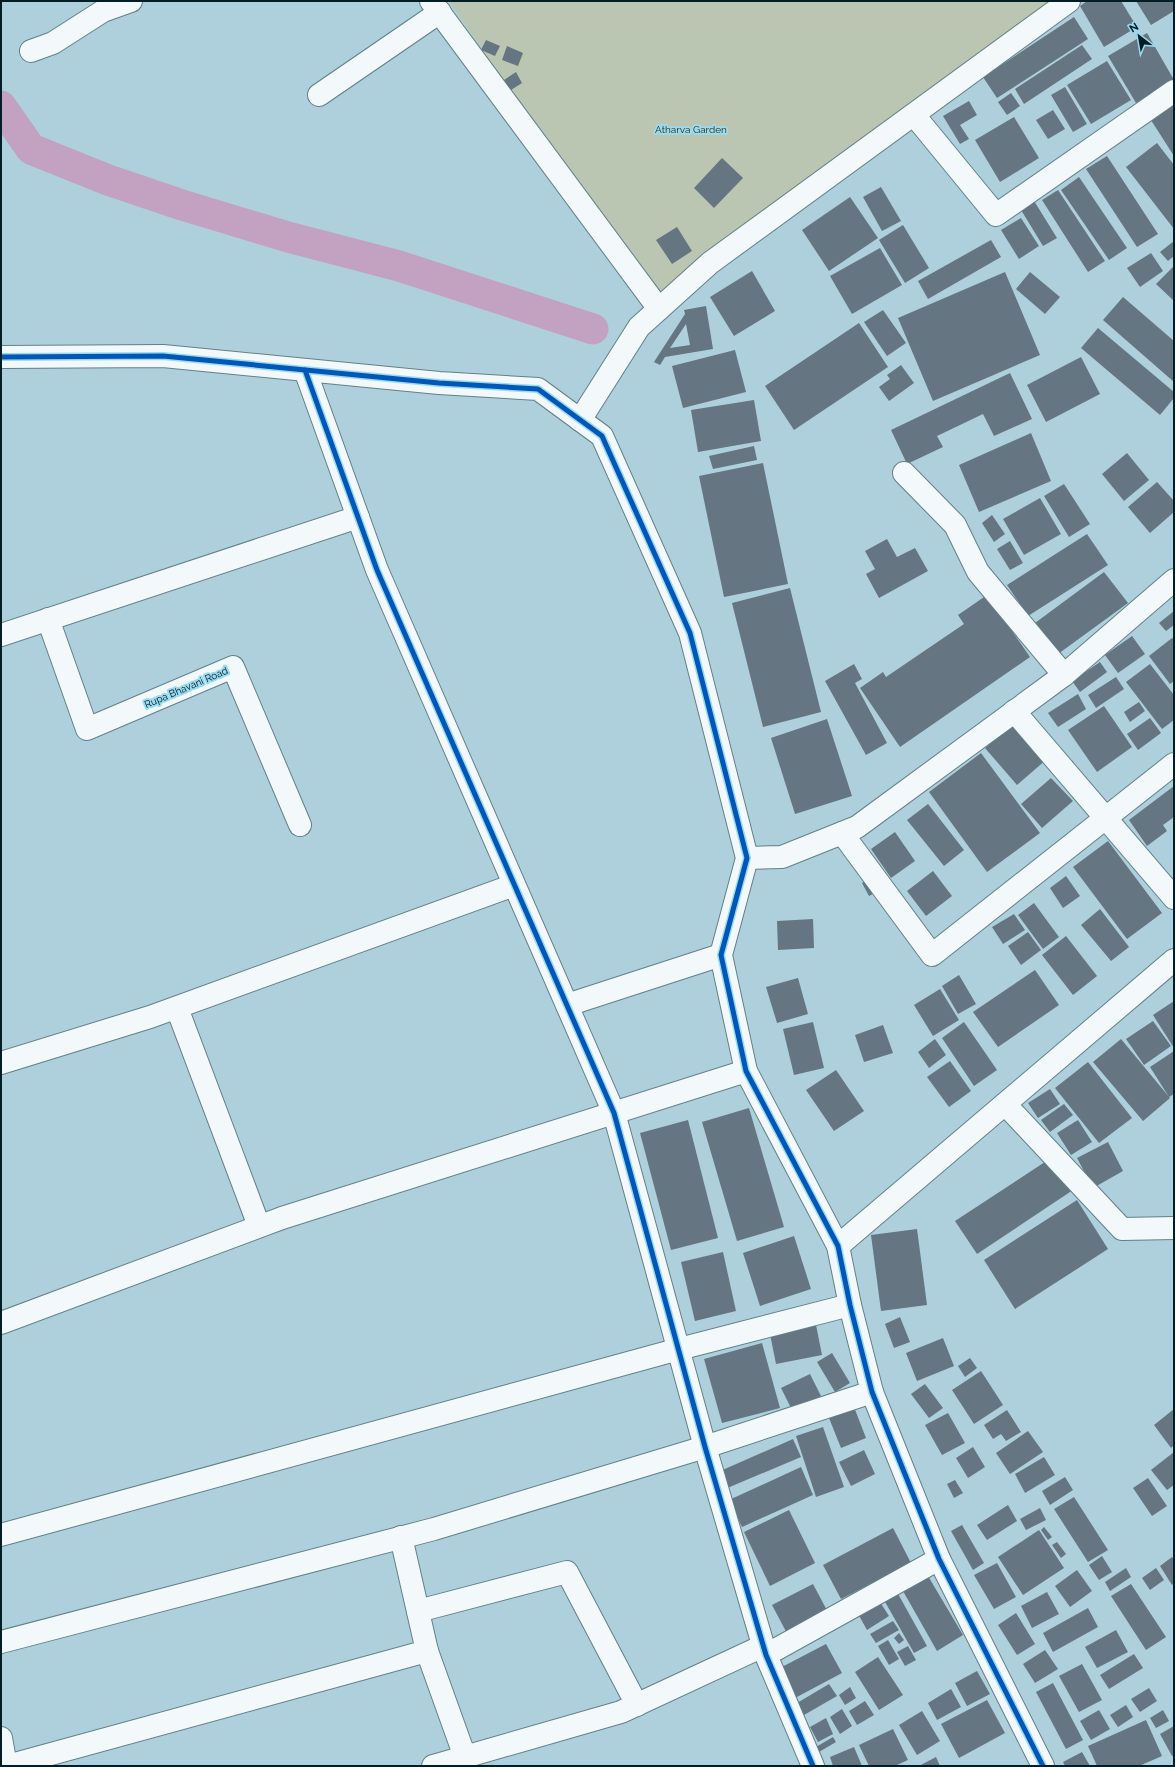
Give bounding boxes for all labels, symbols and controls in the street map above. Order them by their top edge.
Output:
north arrow [1119,16,1159,56]
text: N [1127,20,1141,36]
park label: Atharva Garden [655,124,727,135]
street label: Rupa Bhavani Road [143,665,230,710]

